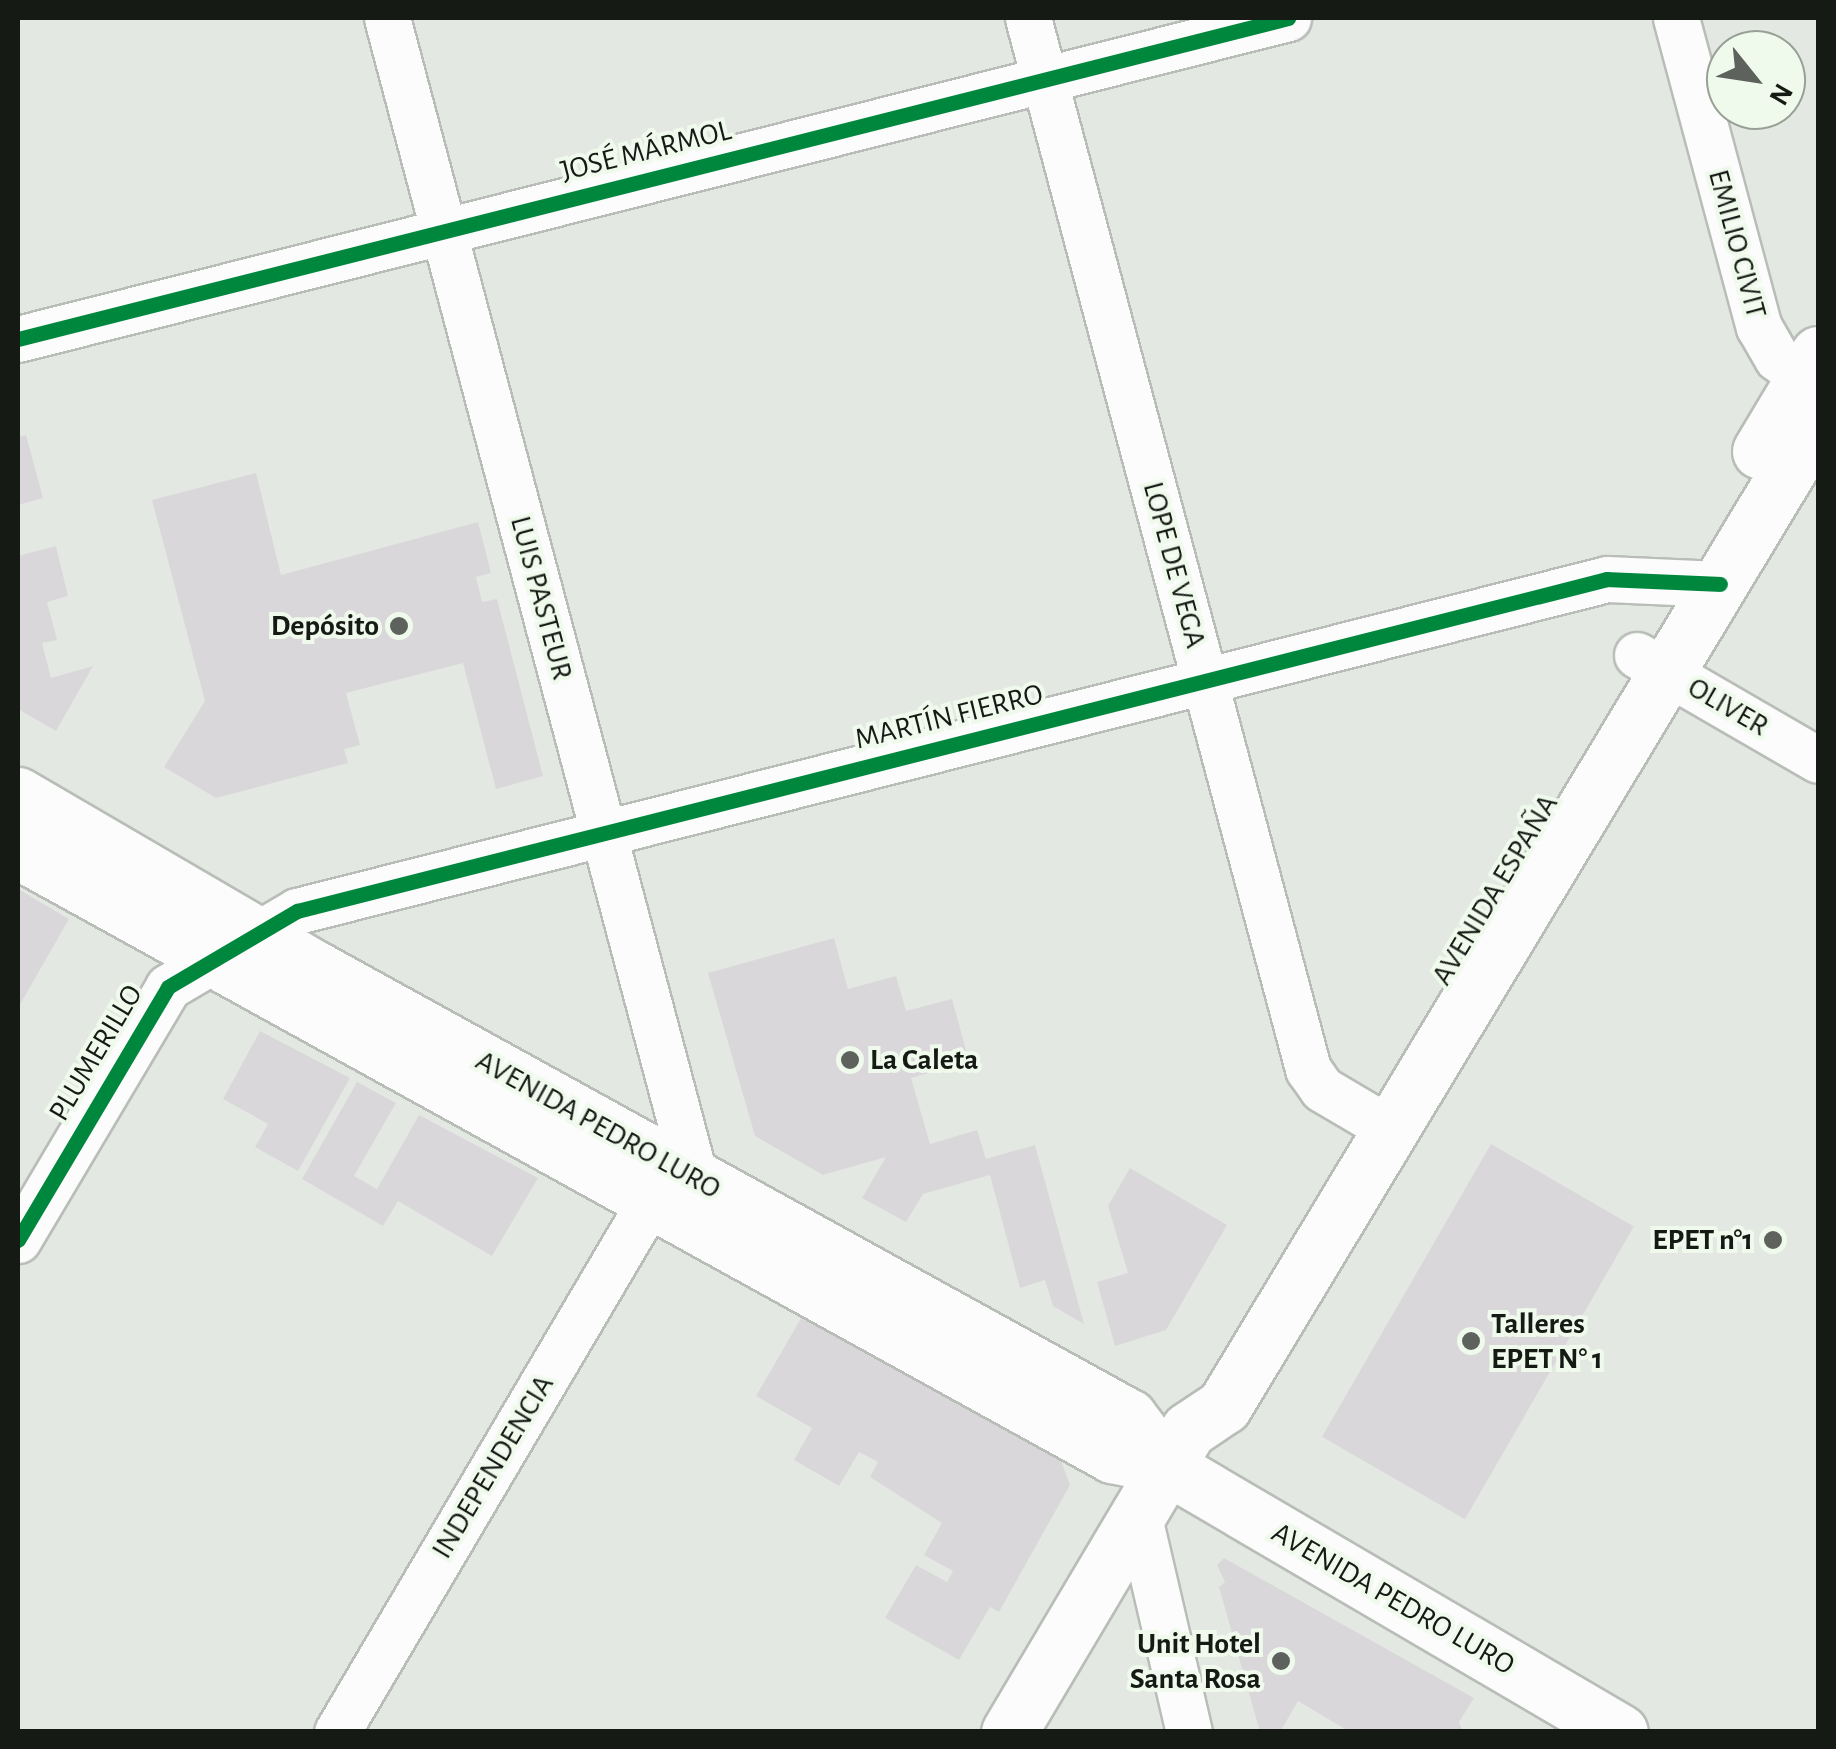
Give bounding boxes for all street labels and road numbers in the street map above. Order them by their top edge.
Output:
street label: JOSÉ MÁRMOL [557,112,735,190]
street label: EMILIO CIVIT [1700,166,1774,322]
street label: LOPE DE VEGA [1135,478,1213,652]
street label: LUIS PASTEUR [502,512,580,684]
street label: OLIVER [1681,670,1775,744]
street label: MARTÍN FIERRO [851,676,1047,758]
street label: AVENIDA ESPAÑA [1424,788,1566,992]
street label: PLUMERILLO [41,978,151,1128]
street label: AVENIDA PEDRO LURO [469,1043,727,1207]
street label: INDEPENDENCIA [424,1369,562,1565]
street label: AVENIDA PEDRO LURO [1265,1515,1521,1683]

